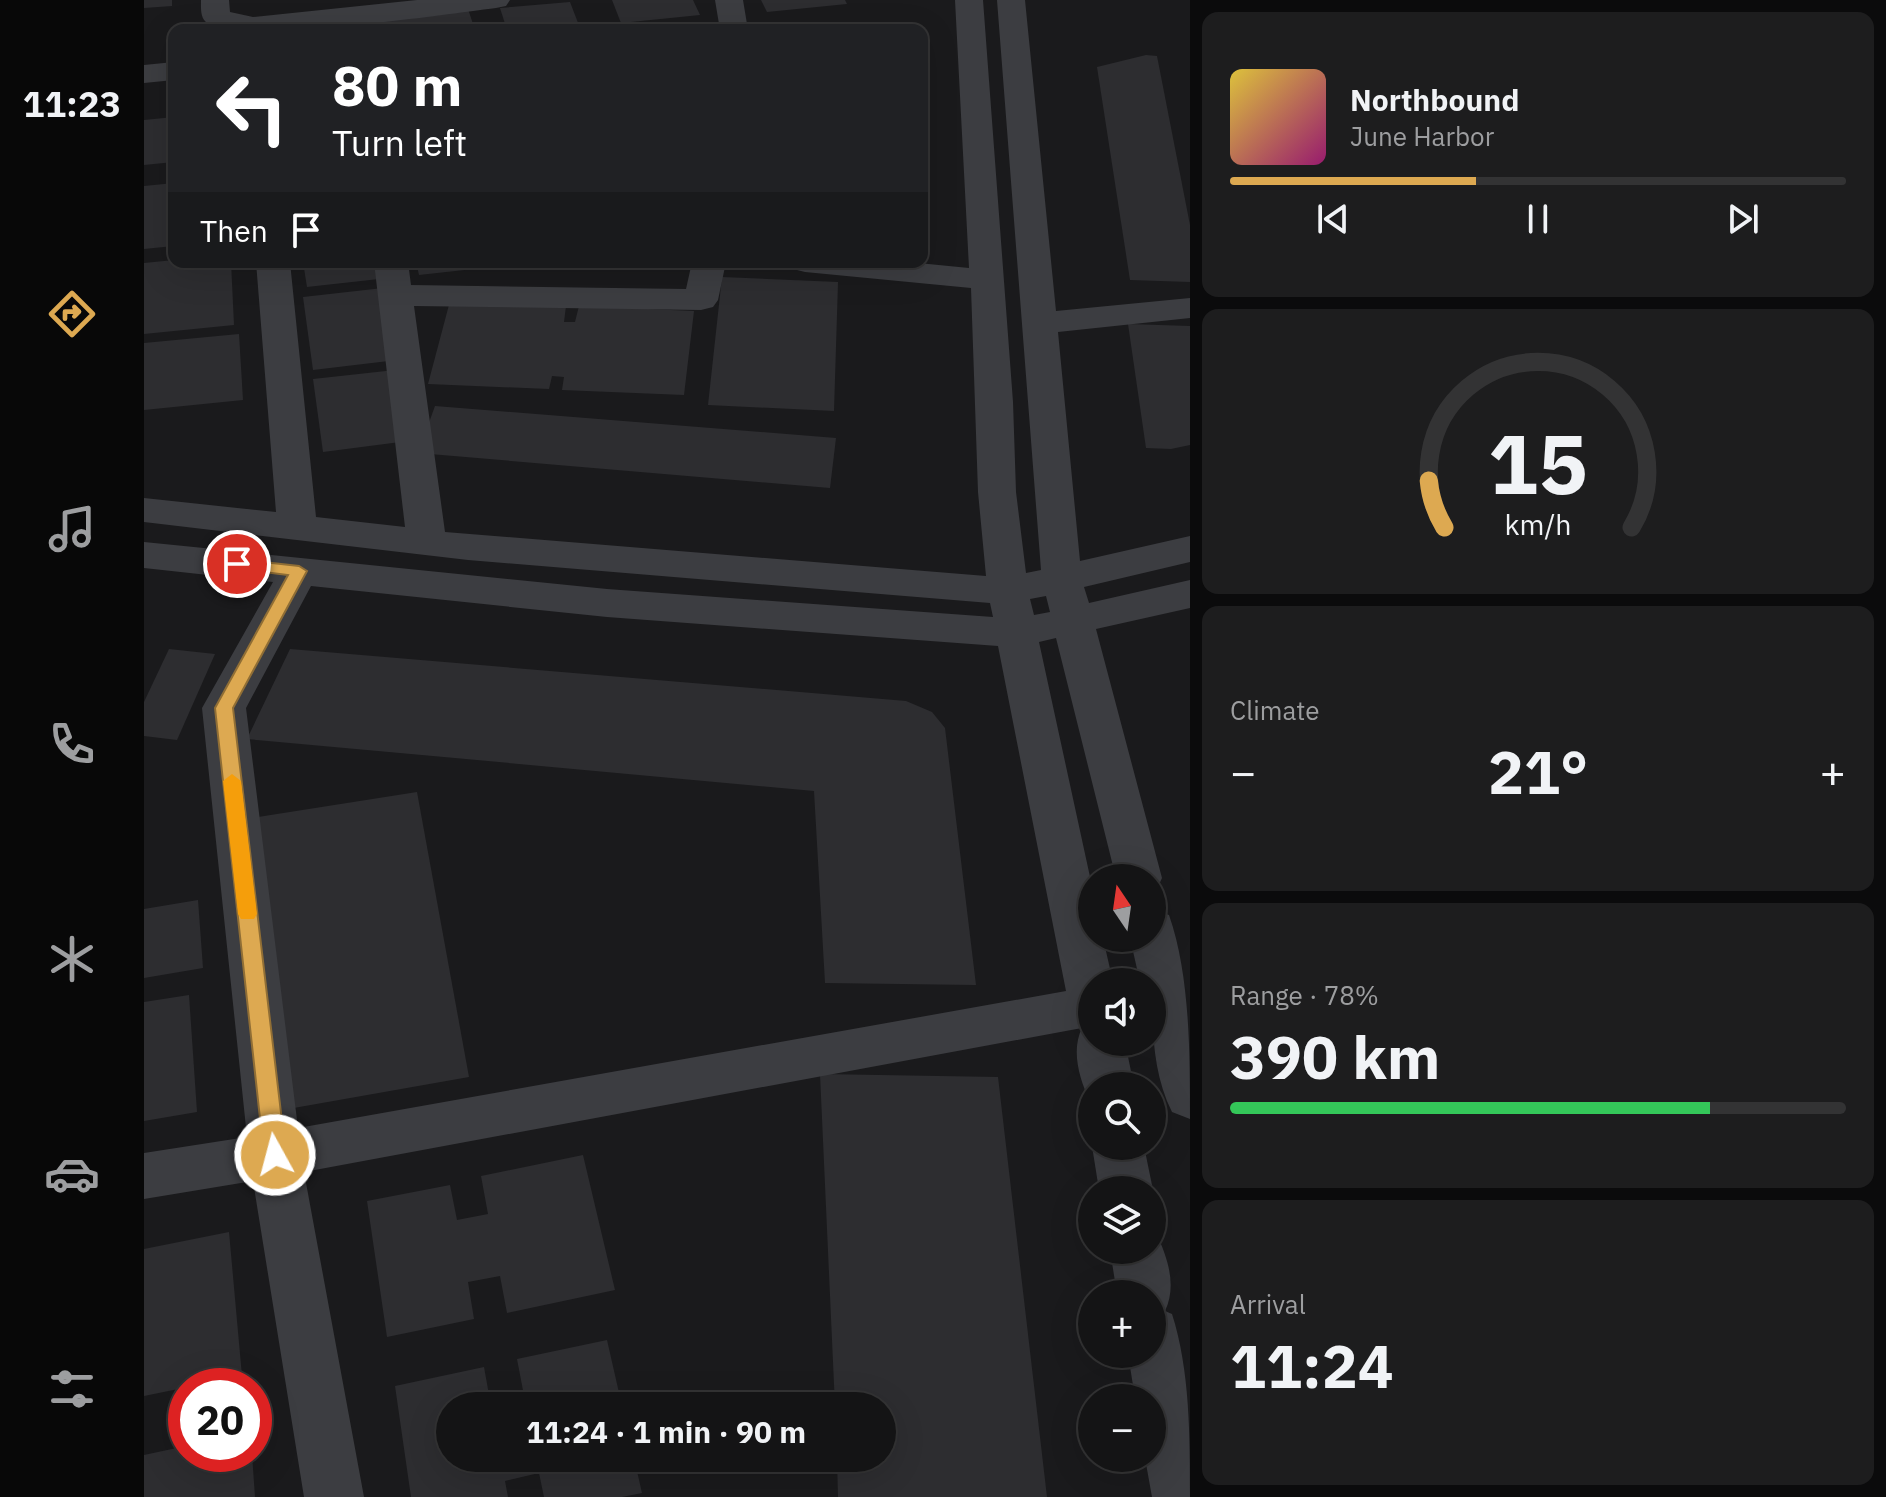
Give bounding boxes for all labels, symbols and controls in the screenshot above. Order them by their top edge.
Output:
text: 80 m [332,49,462,121]
icon: left [200,56,304,160]
text: 11:23 [23,80,121,127]
text: Northbound [1350,80,1519,119]
text: Turn left [332,119,467,166]
text: June Harbor [1350,119,1494,153]
icon: previous [1311,197,1355,241]
icon: pause [1516,197,1560,241]
icon: next [1721,197,1765,241]
icon: arrive [284,208,328,252]
text: Then [200,211,268,250]
icon: directions [44,286,100,342]
text: 15 [1488,408,1588,516]
icon: music [44,501,100,557]
text: km/h [1504,506,1572,543]
pin [203,530,271,598]
icon: arrive [215,542,259,586]
text: Climate [1230,693,1320,727]
icon: phone [44,716,100,772]
text: 21° [1488,732,1588,811]
text: − [1230,743,1256,800]
text: + [1820,743,1846,800]
north arrow [1078,864,1166,952]
map controls [1078,864,1166,1472]
icon: climate [44,931,100,987]
button: sound [1078,968,1166,1056]
text: Range · 78% [1230,978,1379,1012]
text: 390 km [1230,1017,1440,1096]
button: search [1078,1072,1166,1160]
position arrow [233,1113,317,1197]
icon: car [44,1146,100,1202]
button: layers [1078,1176,1166,1264]
button: + [1078,1280,1166,1368]
text: Arrival [1230,1287,1306,1321]
text: 11:24 [1230,1326,1394,1405]
icon: filters [44,1361,100,1417]
speed limit sign: 20 [168,1368,272,1472]
button: − [1078,1384,1166,1472]
text: 11:24 · 1 min · 90 m [526,1412,806,1451]

